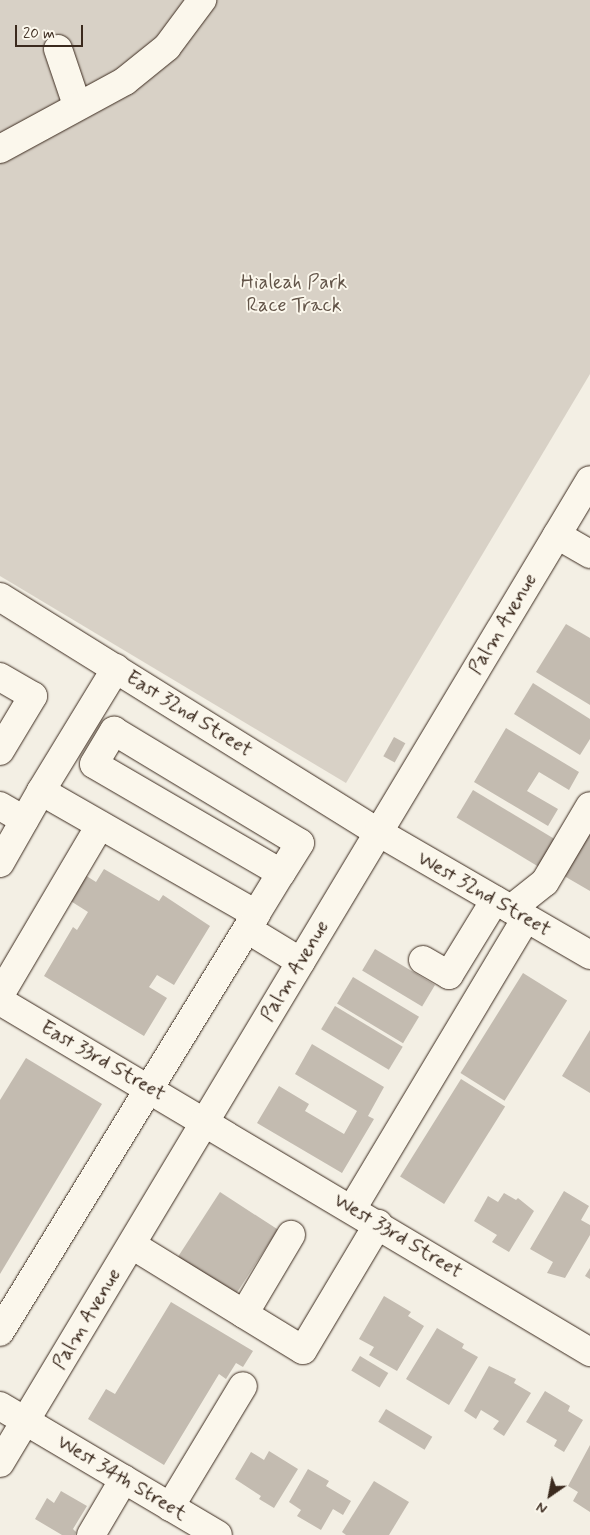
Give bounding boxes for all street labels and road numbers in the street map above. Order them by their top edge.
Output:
street label: Palm Avenue [463,568,543,680]
street label: East 32nd Street [122,666,256,762]
street label: West 32nd Street [414,846,554,942]
street label: Palm Avenue [255,915,335,1027]
street label: East 33rd Street [37,1016,169,1106]
street label: West 33rd Street [330,1188,466,1284]
street label: Palm Avenue [47,1263,127,1375]
street label: West 34th Street [53,1430,191,1526]

